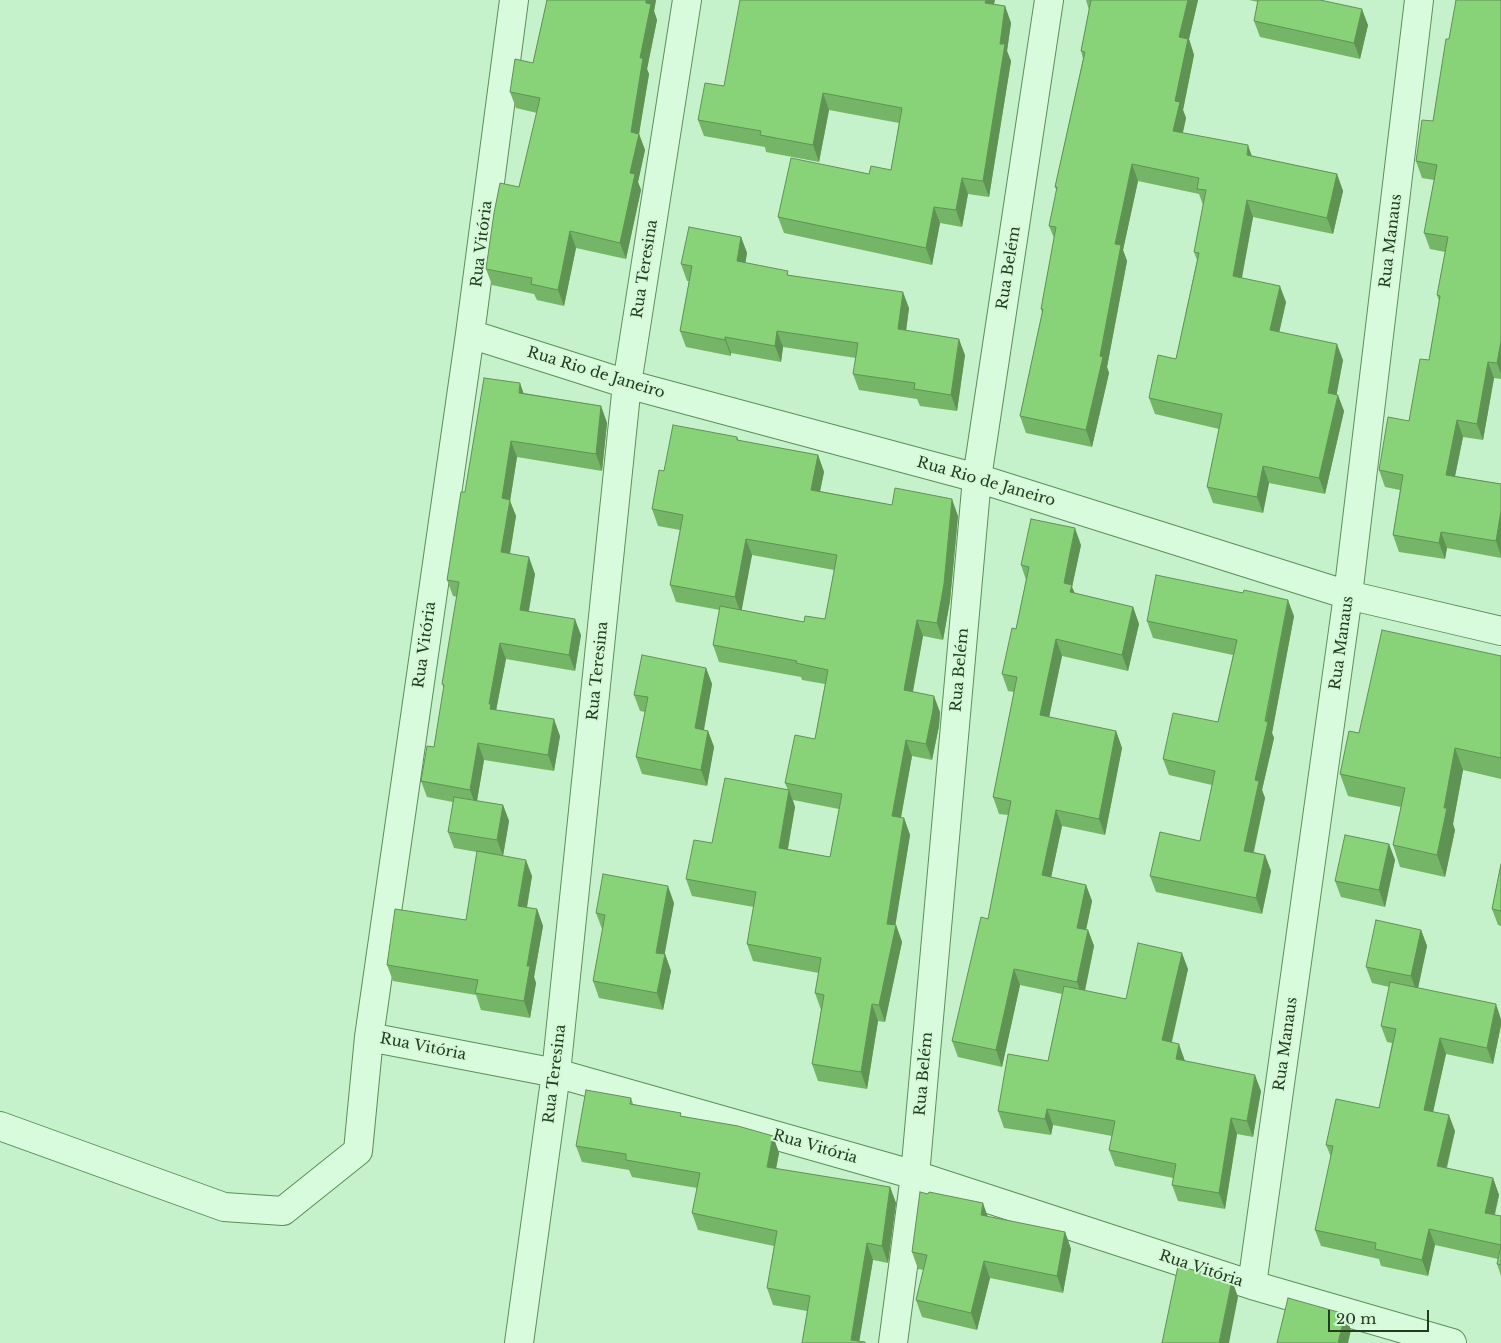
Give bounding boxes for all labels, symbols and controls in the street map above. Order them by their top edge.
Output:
street label: Rua Manaus [1376,193,1406,289]
street label: Rua Vitória [468,200,496,288]
street label: Rua Teresina [628,218,662,320]
street label: Rua Belém [994,225,1024,311]
street label: Rua Rio de Janeiro [525,343,667,403]
street label: Rua Rio de Janeiro [915,454,1057,510]
street label: Rua Manaus [1327,595,1357,691]
street label: Rua Vitória [410,601,440,689]
street label: Rua Teresina [584,620,612,722]
street label: Rua Belém [947,627,973,713]
street label: Rua Manaus [1271,996,1301,1092]
street label: Rua Teresina [540,1023,570,1125]
street label: Rua Vitória [378,1030,468,1064]
street label: Rua Belém [911,1031,937,1117]
street label: Rua Vitória [771,1126,859,1168]
street label: Rua Vitória [1157,1247,1245,1291]
scale bar [1331,1300,1432,1332]
text: 20 m [1336,1309,1376,1328]

